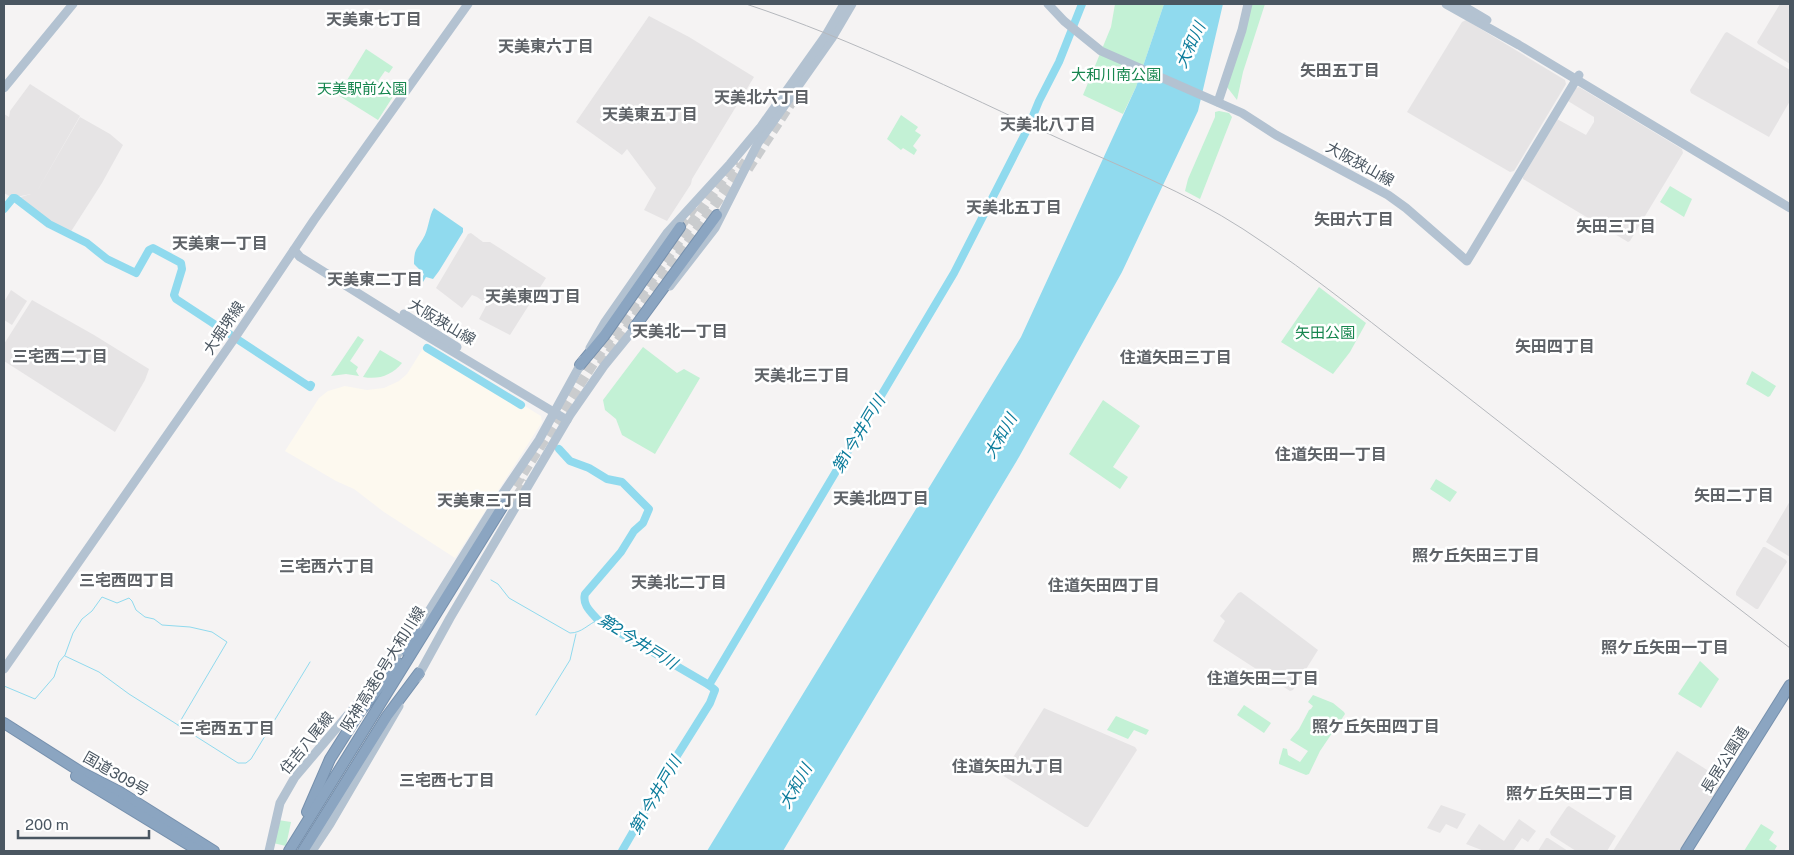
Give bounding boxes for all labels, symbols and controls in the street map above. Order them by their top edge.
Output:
district label: 天美東七丁目 [326,10,422,29]
water label: 大和川 [1172,18,1210,71]
district label: 天美東六丁目 [498,37,594,56]
district label: 矢田五丁目 [1300,61,1380,80]
park label: 大和川南公園 [1071,66,1161,83]
park label: 天美駅前公園 [317,80,407,97]
district label: 天美北六丁目 [714,88,810,107]
district label: 天美東五丁目 [602,105,698,124]
district label: 天美北八丁目 [1000,115,1096,134]
street label: 大阪狭山線 [1323,138,1397,189]
district label: 天美北五丁目 [966,198,1062,217]
district label: 矢田六丁目 [1314,210,1394,229]
district label: 矢田三丁目 [1576,217,1656,236]
district label: 天美東一丁目 [172,234,268,253]
district label: 天美東二丁目 [327,270,423,289]
district label: 天美東四丁目 [485,287,581,306]
street label: 大阪狭山線 [406,295,479,348]
street label: 大堀堺線 [200,298,247,357]
district label: 天美北一丁目 [632,322,728,341]
park label: 矢田公園 [1295,324,1355,341]
district label: 矢田四丁目 [1515,337,1595,356]
district label: 三宅西二丁目 [12,347,108,366]
district label: 住道矢田三丁目 [1119,348,1232,367]
district label: 天美北三丁目 [754,366,850,385]
water label: 第1今井戸川 [828,391,890,476]
water label: 大和川 [980,409,1022,462]
district label: 住道矢田一丁目 [1274,445,1387,464]
district label: 矢田二丁目 [1694,486,1774,505]
district label: 天美北四丁目 [833,489,929,508]
district label: 天美東三丁目 [437,491,533,510]
district label: 照ケ丘矢田三丁目 [1412,546,1540,565]
district label: 三宅西六丁目 [279,557,375,576]
district label: 三宅西四丁目 [79,571,175,590]
district label: 天美北二丁目 [631,573,727,592]
district label: 住道矢田四丁目 [1047,576,1160,595]
street label: 阪神高速6号大和川線 [337,603,428,734]
water label: 第2今井戸川 [595,610,682,674]
district label: 照ケ丘矢田一丁目 [1601,638,1729,657]
district label: 住道矢田二丁目 [1206,669,1319,688]
street label: 住吉八尾線 [276,708,337,777]
district label: 照ケ丘矢田四丁目 [1312,717,1440,736]
district label: 三宅西五丁目 [179,719,275,738]
street label: 長居公園通 [1697,723,1752,796]
street label: 国道309号 [80,748,152,799]
water label: 第1今井戸川 [626,751,686,837]
district label: 住道矢田九丁目 [951,757,1064,776]
water label: 大和川 [775,759,817,812]
district label: 三宅西七丁目 [399,771,495,790]
district label: 照ケ丘矢田二丁目 [1506,784,1634,803]
scale bar [18,808,149,840]
text: 200 m [25,816,69,833]

